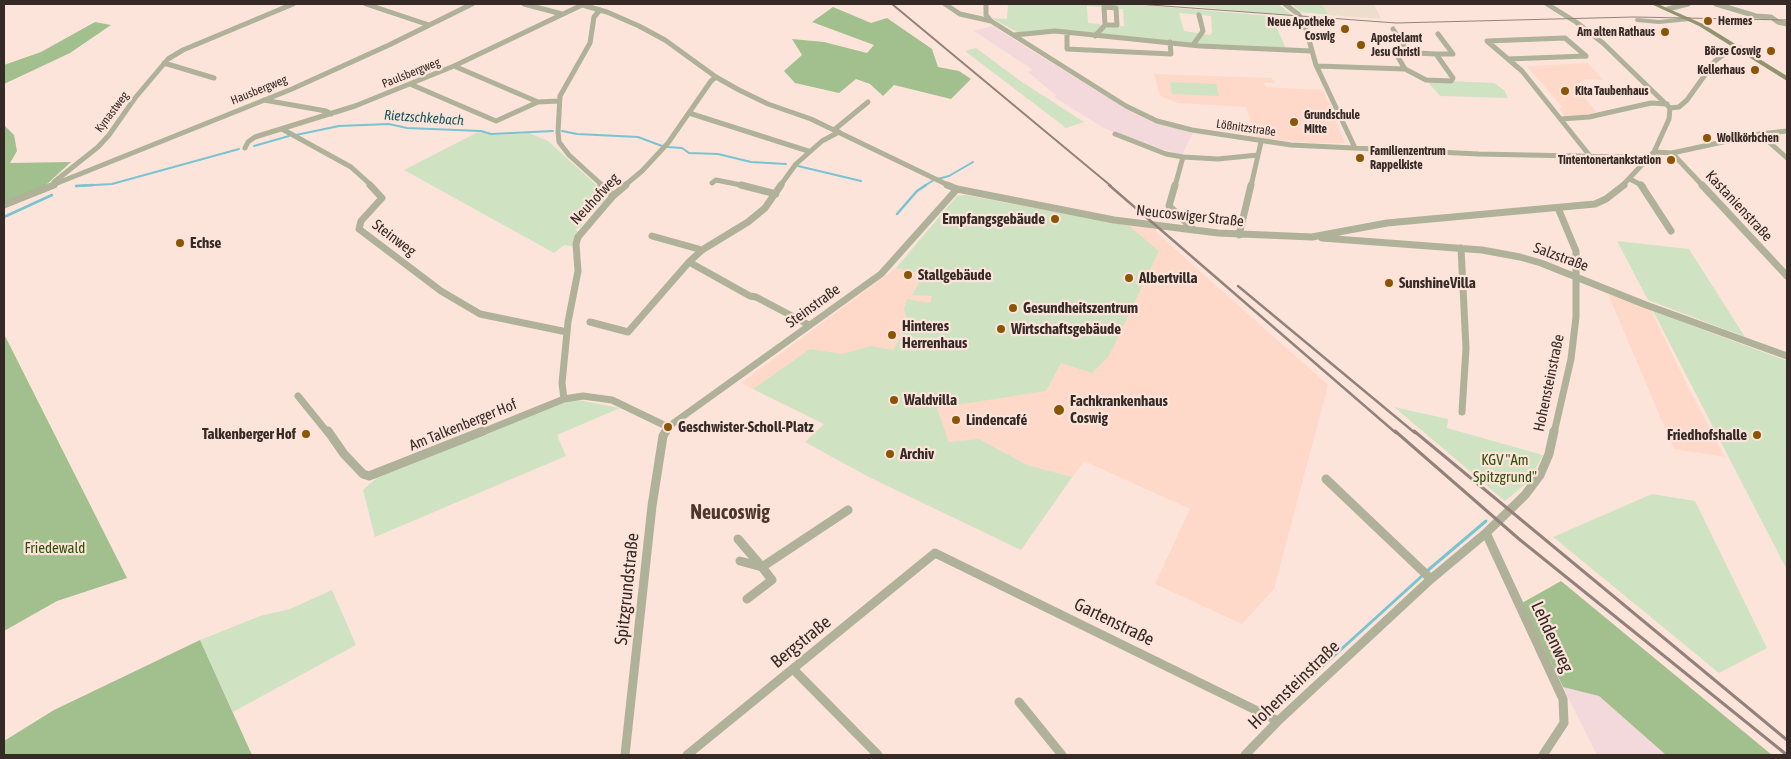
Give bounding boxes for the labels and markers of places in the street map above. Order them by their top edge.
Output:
place label: Hermes [1718,14,1752,28]
place label: Neue Apotheke Coswig [1267,15,1335,43]
marker: Hermes [1702,15,1714,27]
marker: Neue Apotheke Coswig [1339,23,1351,35]
place label: Am alten Rathaus [1577,25,1655,39]
marker: Am alten Rathaus [1659,26,1671,38]
place label: Apostelamt Jesu Christi [1371,31,1422,59]
marker: Apostelamt Jesu Christi [1355,39,1367,51]
place label: Börse Coswig [1704,44,1761,58]
marker: Börse Coswig [1765,45,1777,57]
place label: Kellerhaus [1697,63,1745,77]
marker: Kellerhaus [1749,64,1761,76]
place label: Kita Taubenhaus [1575,84,1649,98]
marker: Kita Taubenhaus [1559,85,1571,97]
place label: Grundschule Mitte [1304,108,1360,136]
marker: Grundschule Mitte [1288,116,1300,128]
place label: Wollkörbchen [1717,131,1779,145]
marker: Wollkörbchen [1701,132,1713,144]
place label: Familienzentrum Rappelkiste [1370,144,1446,172]
marker: Familienzentrum Rappelkiste [1354,152,1366,164]
place label: Tintentonertankstation [1558,153,1661,167]
marker: Tintentonertankstation [1665,154,1677,166]
place label: Empfangsgebäude [942,210,1045,228]
marker: Empfangsgebäude [1049,213,1061,225]
place label: Echse [190,234,221,252]
marker: Echse [174,237,186,249]
place label: Stallgebäude [918,266,992,284]
marker: Stallgebäude [902,269,914,281]
place label: Albertvilla [1139,269,1197,287]
marker: Albertvilla [1123,272,1135,284]
place label: SunshineVilla [1399,274,1476,292]
marker: SunshineVilla [1383,277,1395,289]
place label: Gesundheitszentrum [1023,299,1138,317]
marker: Gesundheitszentrum [1007,302,1019,314]
place label: Hinteres Herrenhaus [902,317,967,352]
place label: Wirtschaftsgebäude [1011,320,1121,338]
marker: Wirtschaftsgebäude [995,323,1007,335]
marker: Hinteres Herrenhaus [886,329,898,341]
place label: Waldvilla [904,391,957,409]
place label: Fachkrankenhaus Coswig [1070,392,1168,427]
marker: Waldvilla [888,394,900,406]
marker: Fachkrankenhaus Coswig [1052,403,1066,417]
place label: Lindencafé [966,411,1027,429]
marker: Lindencafé [950,414,962,426]
place label: Geschwister-Scholl-Platz [678,418,814,436]
marker: Geschwister-Scholl-Platz [662,421,674,433]
place label: Talkenberger Hof [202,425,296,443]
place label: Friedhofshalle [1667,426,1747,444]
marker: Talkenberger Hof [300,428,312,440]
marker: Friedhofshalle [1751,429,1763,441]
place label: Archiv [900,445,934,463]
marker: Archiv [884,448,896,460]

